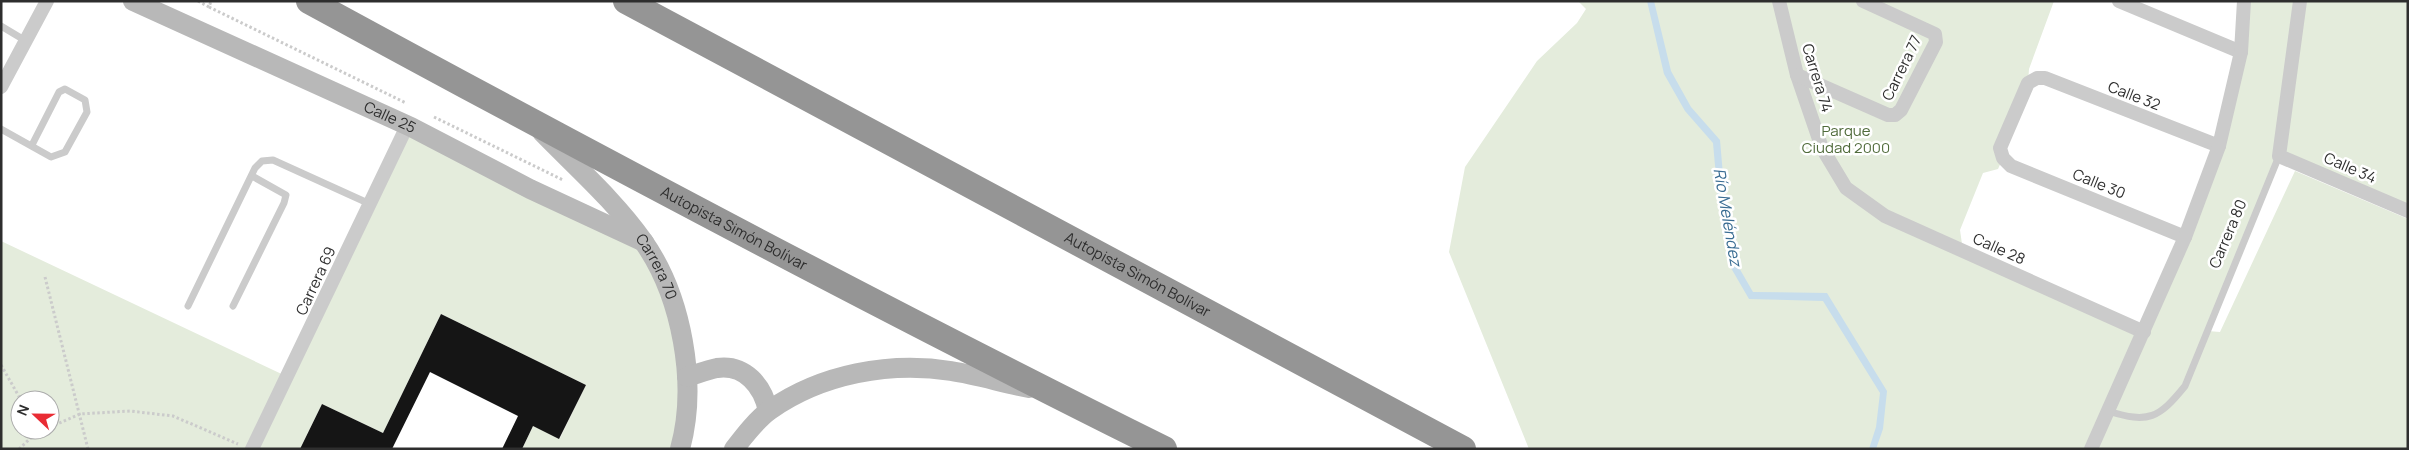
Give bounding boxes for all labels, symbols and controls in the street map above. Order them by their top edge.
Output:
street label: Carrera 77 [1877,32,1926,104]
street label: Carrera 74 [1797,41,1838,115]
street label: Calle 32 [2105,76,2163,115]
street label: Calle 25 [361,96,420,138]
park label: Parque Ciudad 2000 [1802,120,1890,158]
street label: Calle 34 [2321,147,2380,188]
street label: Calle 30 [2070,163,2129,204]
water label: Río Meléndez [1709,166,1748,269]
street label: Autopista Simón Bolívar [657,181,812,276]
street label: Carrera 80 [2204,196,2251,271]
street label: Autopista Simón Bolívar [1061,227,1215,322]
street label: Calle 28 [1970,228,2029,269]
street label: Carrera 70 [631,229,682,302]
street label: Carrera 69 [291,243,341,318]
north arrow [10,390,60,440]
text: N [12,402,33,418]

